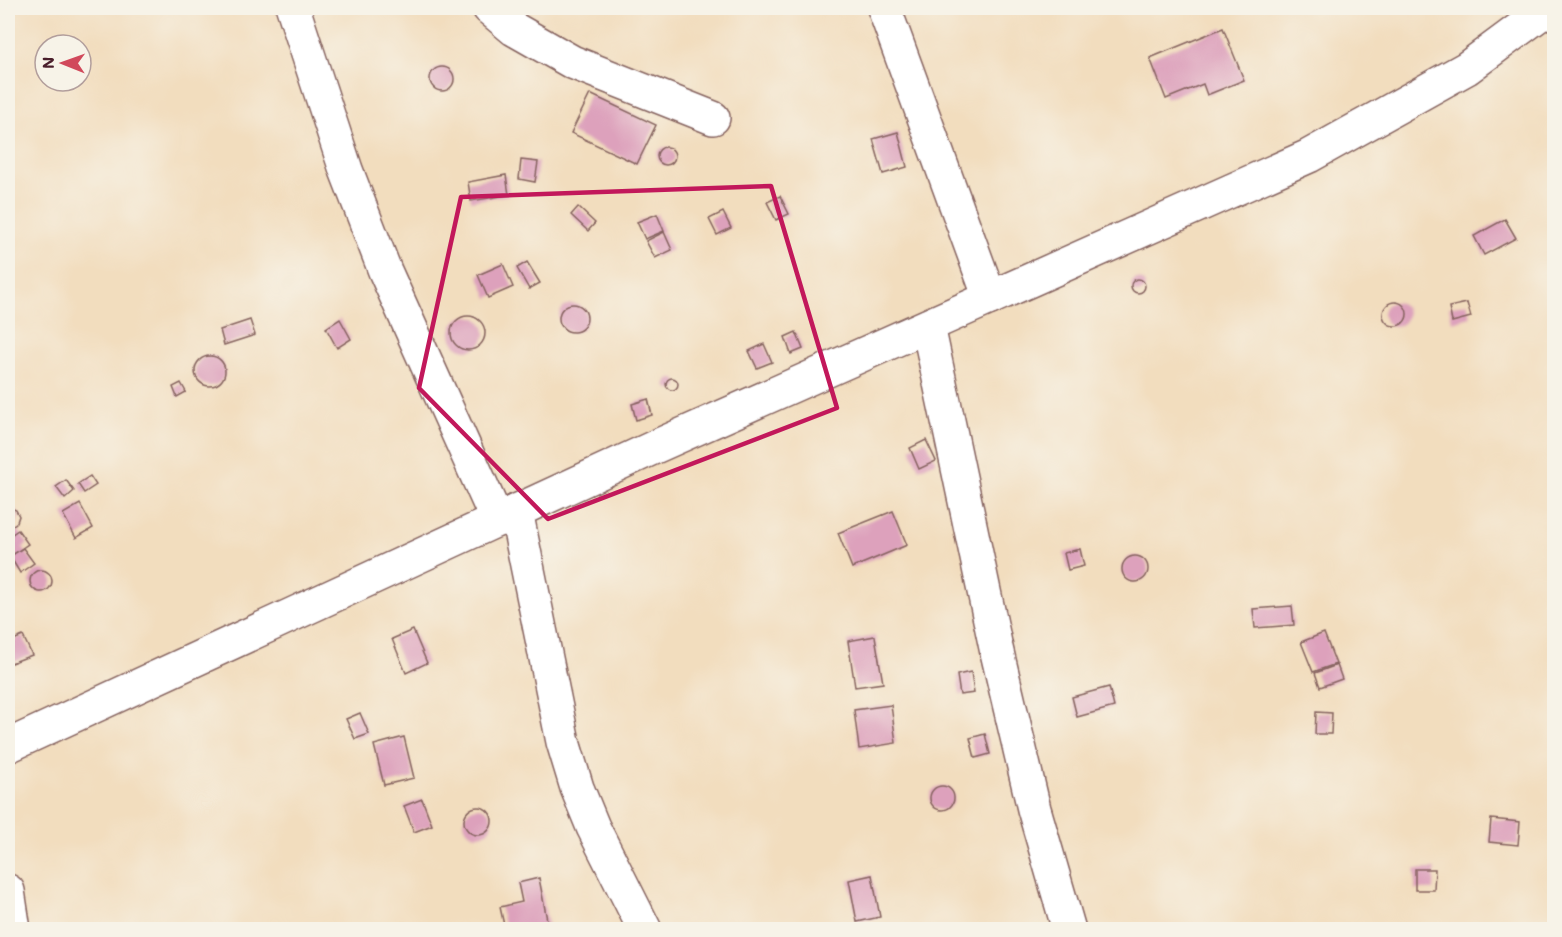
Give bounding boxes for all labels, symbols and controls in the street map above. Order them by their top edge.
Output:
north arrow [33,33,93,93]
text: N [37,56,58,69]

